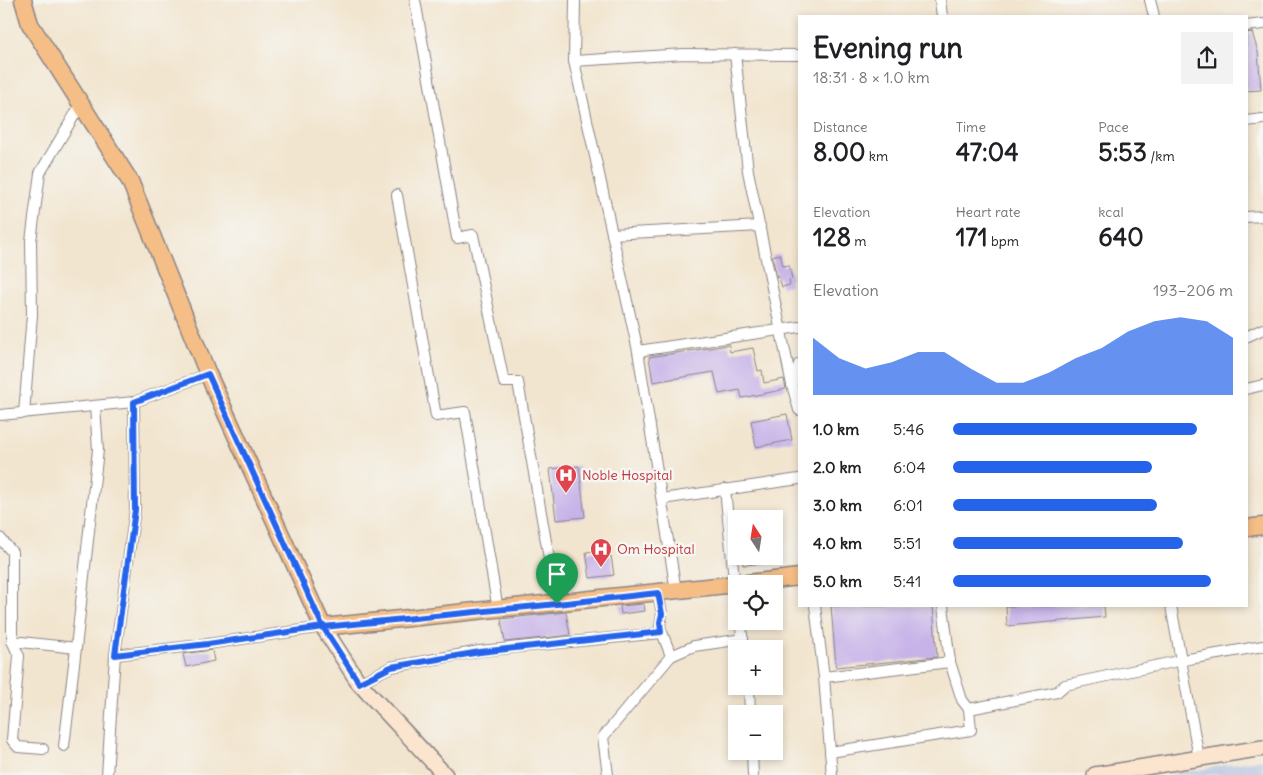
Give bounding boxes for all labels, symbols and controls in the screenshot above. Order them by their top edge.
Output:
text: Evening run [813,30,963,66]
button: share [1181,32,1233,84]
text: 18:31 · 8 × 1.0 km [813,67,930,87]
text: Distance [813,118,868,136]
text: Time [956,118,986,136]
text: Pace [1098,118,1129,136]
text: 8.00 [813,136,865,168]
text: 47:04 [956,136,1019,168]
text: 5:53 [1098,136,1147,168]
text: km [865,147,888,165]
text: /km [1147,147,1175,165]
text: Elevation [813,203,870,221]
text: Heart rate [956,203,1021,221]
text: kcal [1098,203,1124,221]
text: 128 [813,221,851,253]
text: 171 [956,221,988,253]
text: 640 [1098,221,1144,253]
text: m [851,232,867,250]
text: bpm [988,232,1019,250]
text: Elevation [813,280,879,300]
text: 193–206 m [1153,280,1233,300]
text: 1.0 km [813,419,859,439]
text: 5:46 [893,419,924,439]
text: 2.0 km [813,457,862,477]
text: 6:04 [893,457,926,477]
hospital icon: Noble Hospital [554,463,578,494]
place label: Noble Hospital [582,466,672,484]
text: 3.0 km [813,495,862,515]
text: 6:01 [893,495,923,515]
north arrow [728,510,782,565]
map controls [728,510,783,760]
text: 4.0 km [813,533,862,553]
text: 5:51 [893,533,921,553]
hospital icon: Om Hospital [589,537,613,568]
place label: Om Hospital [617,540,695,558]
pin [536,553,578,604]
icon: arrive [543,560,571,588]
text: 5.0 km [813,571,862,591]
text: 5:41 [893,571,921,591]
button: locate [728,575,783,630]
button: + [728,640,783,695]
button: − [728,705,783,760]

